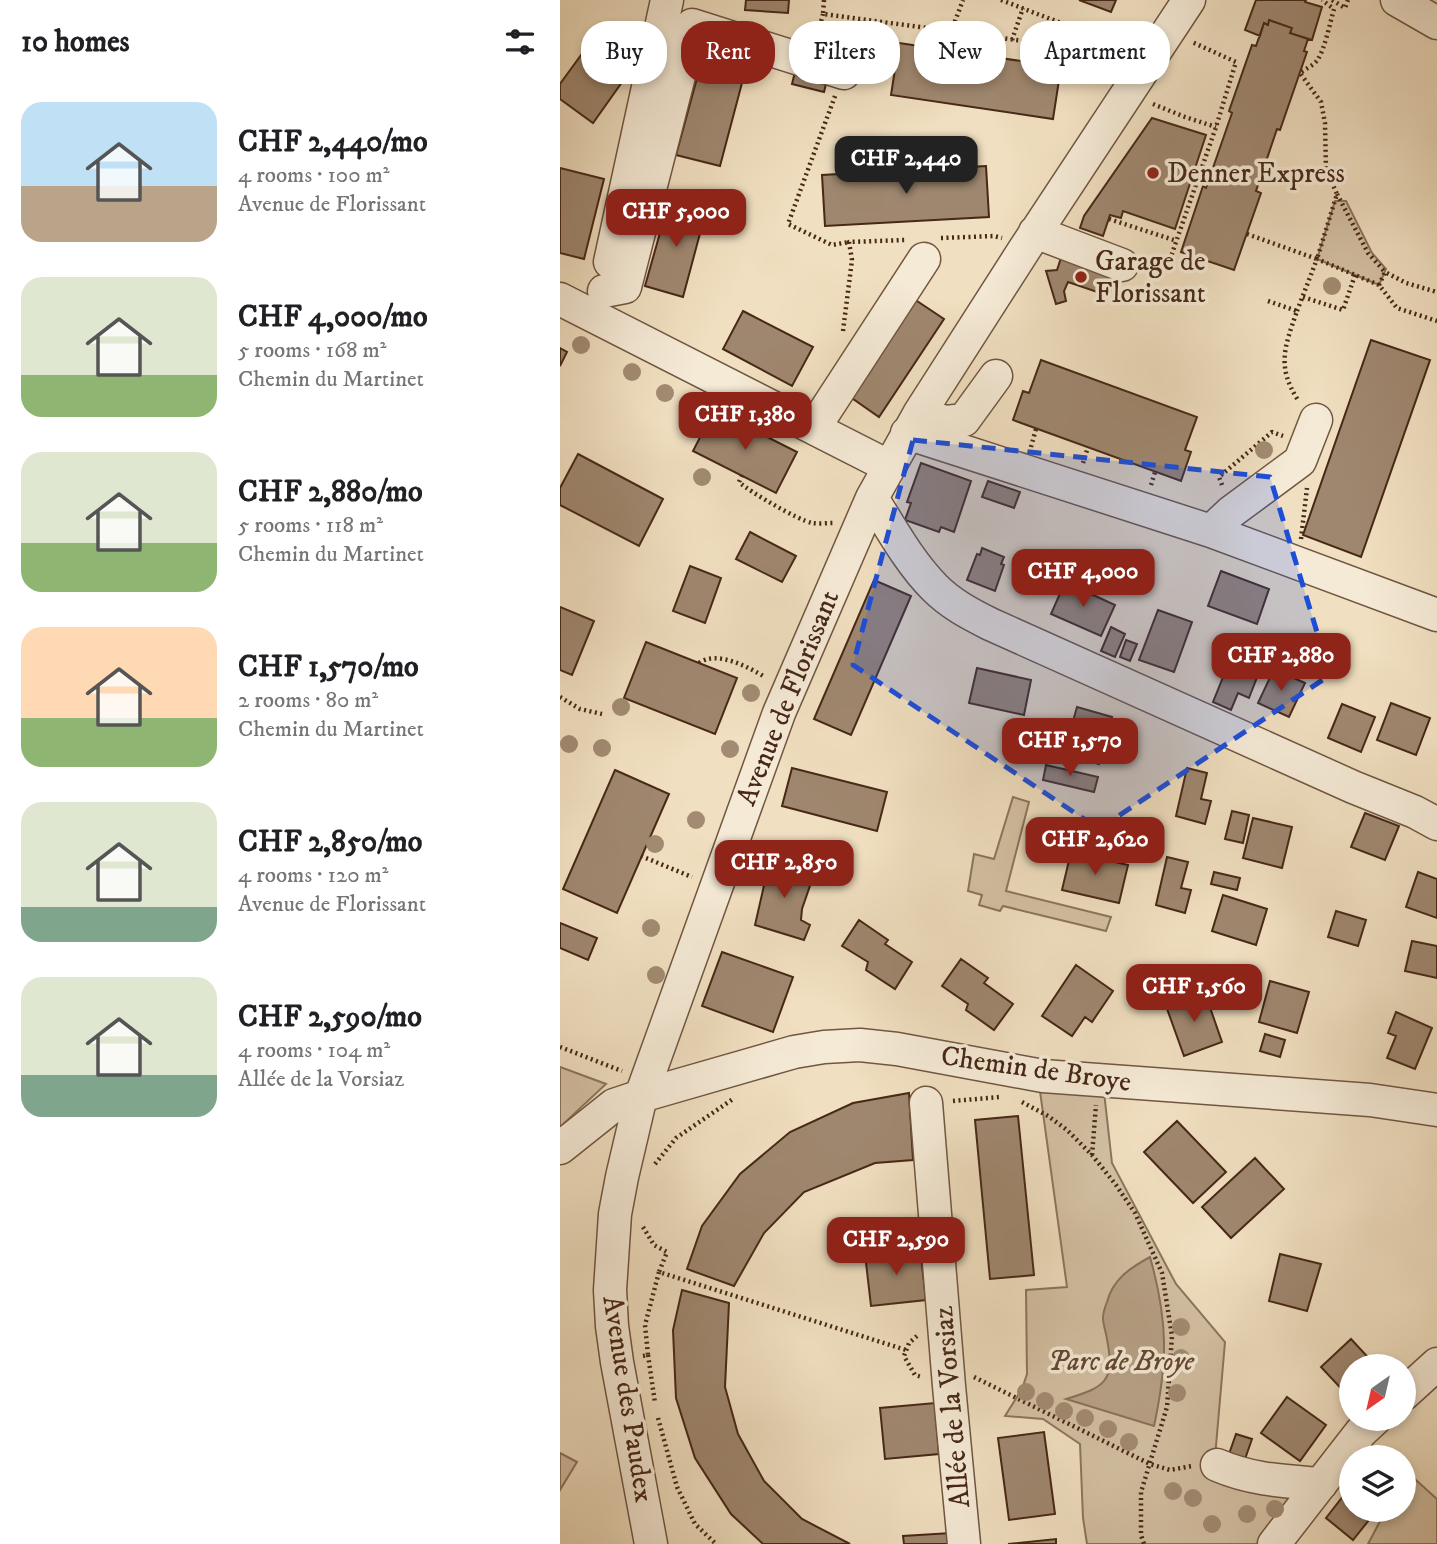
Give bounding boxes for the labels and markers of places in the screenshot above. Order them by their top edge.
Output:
pin: CHF 2,440 [826,136,986,196]
place label: Denner Express [1167,156,1345,191]
marker: Denner Express [1145,165,1161,181]
pin: CHF 5,000 [596,190,756,249]
place label: Garage de Florissant [1095,244,1206,311]
marker: Garage de Florissant [1073,269,1089,285]
pin: CHF 1,380 [665,392,825,452]
pin: CHF 4,000 [1003,550,1163,609]
pin: CHF 2,880 [1201,634,1361,693]
pin: CHF 1,570 [990,718,1150,778]
pin: CHF 2,620 [1015,818,1175,877]
pin: CHF 2,850 [704,841,864,900]
pin: CHF 1,560 [1114,964,1274,1024]
pin: CHF 2,590 [816,1218,976,1277]

